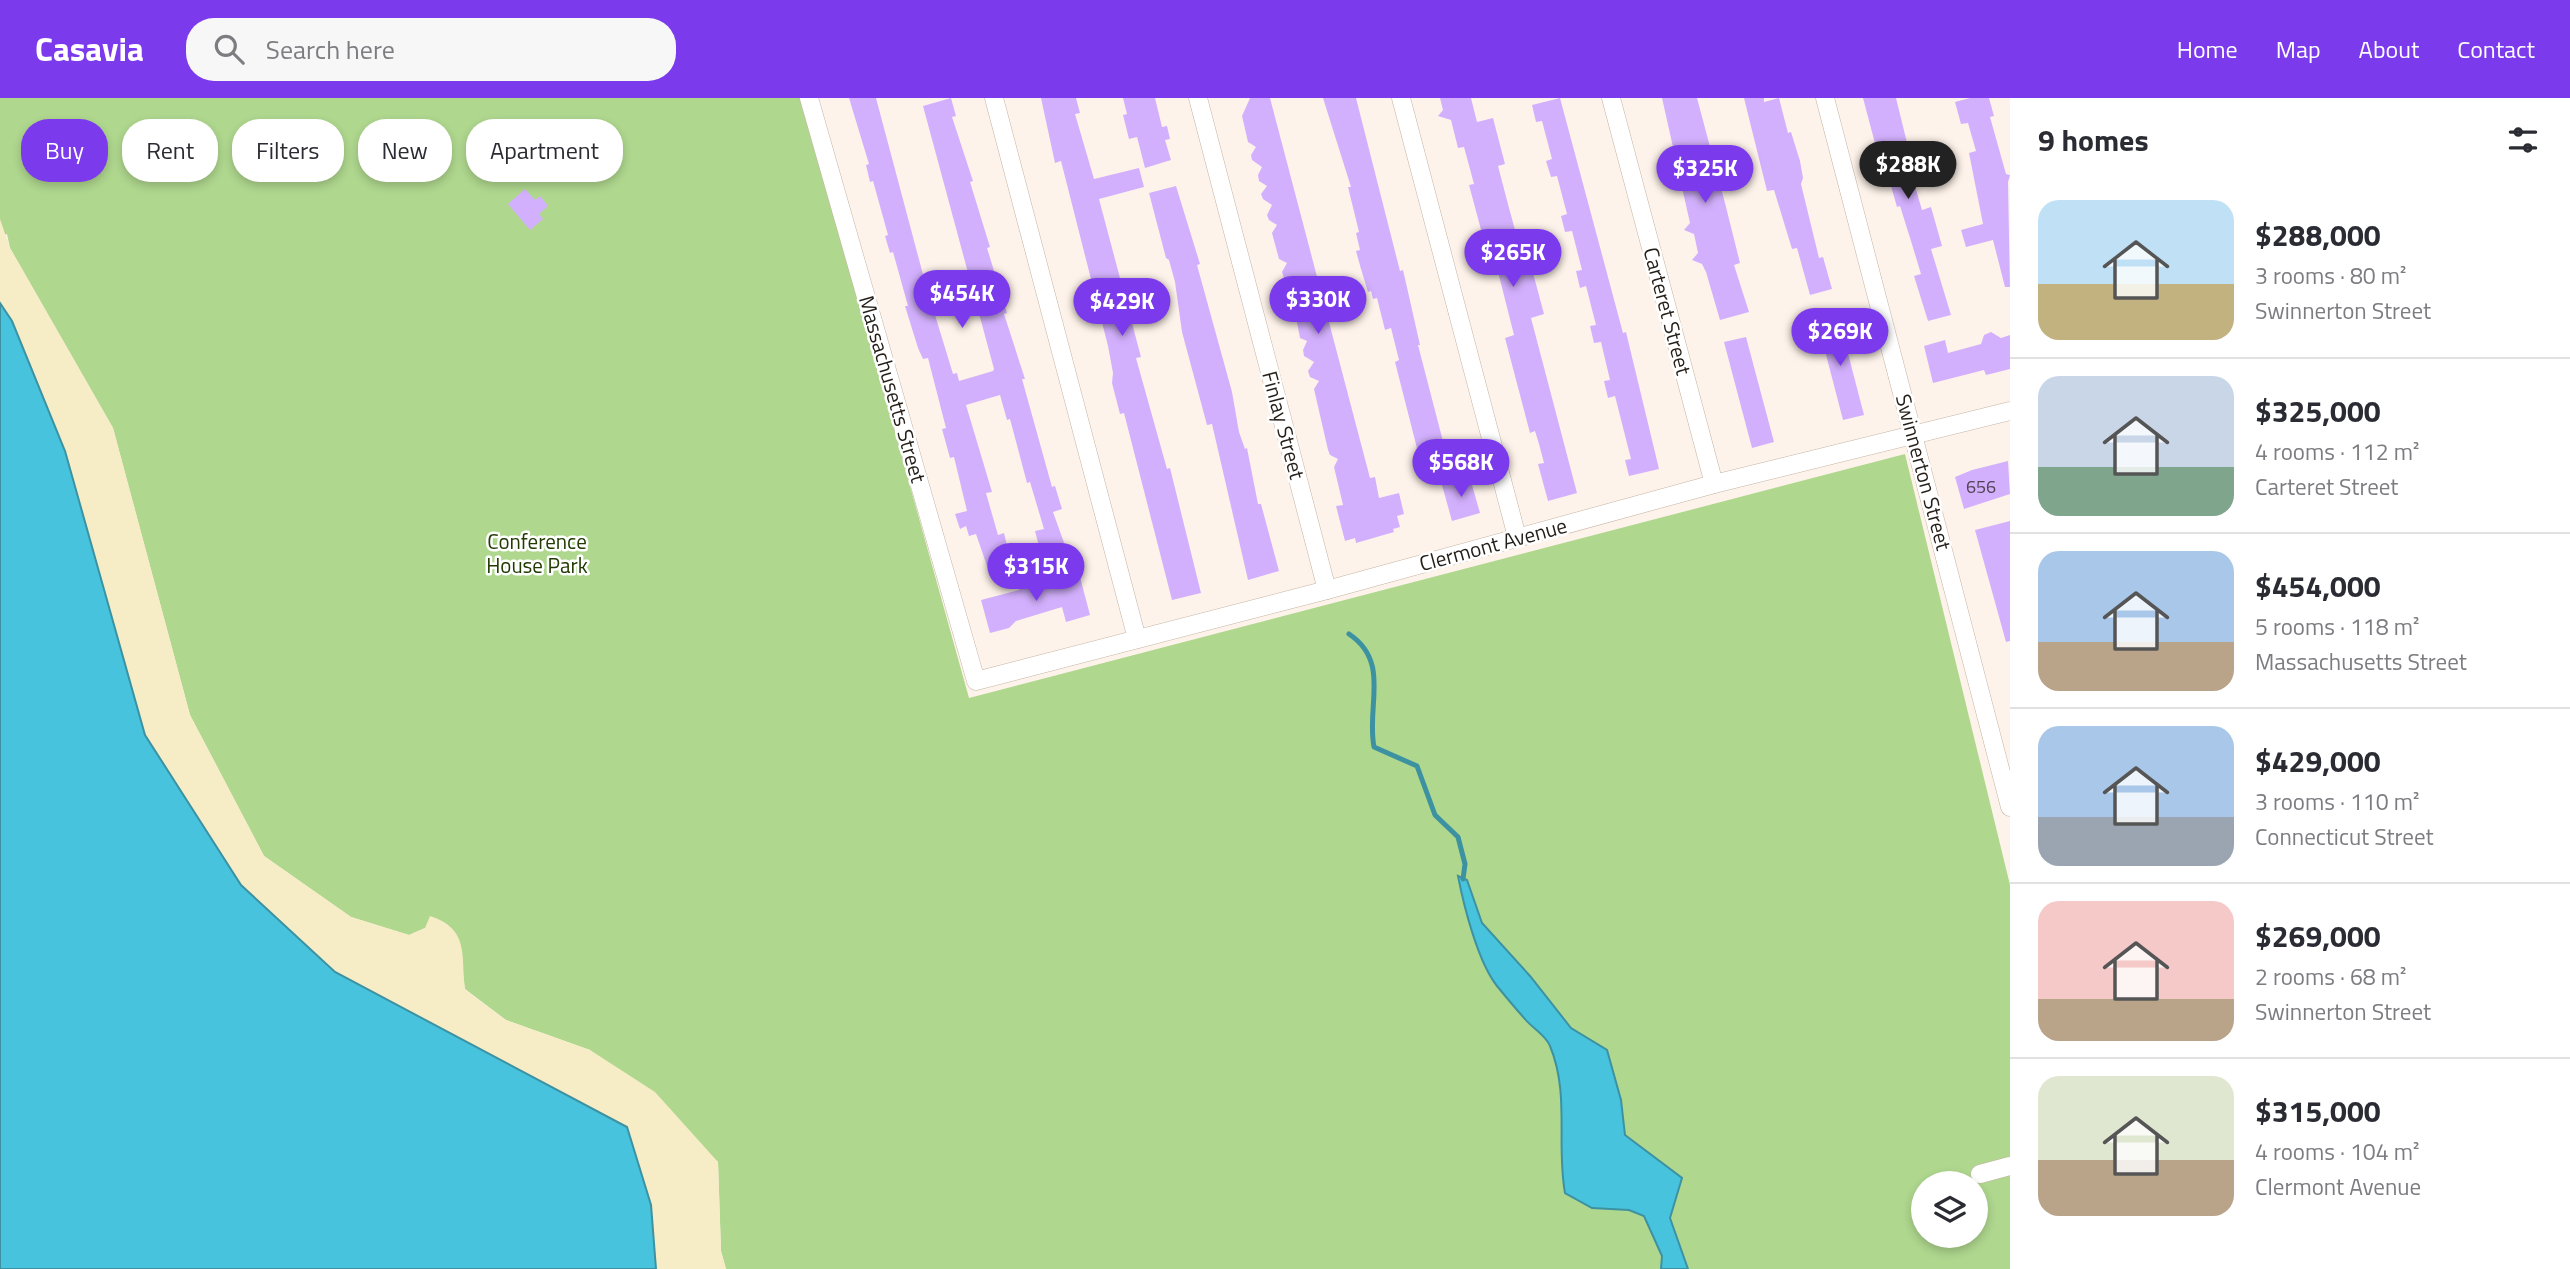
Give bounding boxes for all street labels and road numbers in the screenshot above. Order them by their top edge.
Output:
street label: Carteret Street [1636,244,1701,379]
street label: Massachusetts Street [851,292,935,487]
street label: Finlay Street [1254,367,1314,483]
street label: Swinnerton Street [1888,390,1960,554]
street label: Clermont Avenue [1416,509,1570,579]

